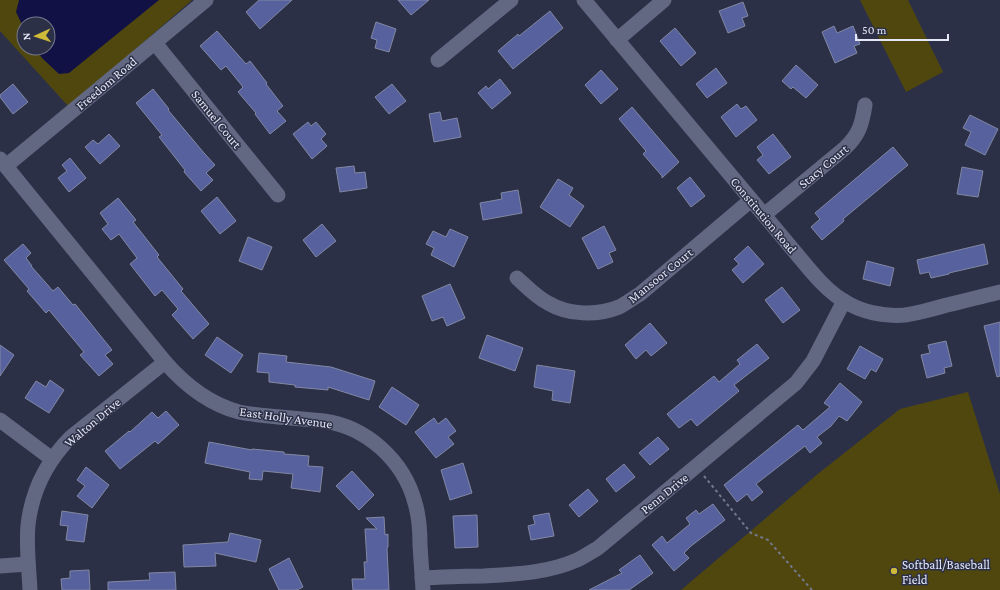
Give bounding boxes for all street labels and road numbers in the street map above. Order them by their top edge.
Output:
street label: Freedom Road [73,54,140,113]
street label: Samuel Court [188,87,245,152]
street label: Stacy Court [796,141,852,191]
street label: Constitution Road [727,174,800,257]
street label: Mansoor Court [625,244,696,306]
street label: Walton Drive [61,394,124,450]
street label: East Holly Avenue [239,404,334,431]
street label: Penn Drive [638,470,691,517]

